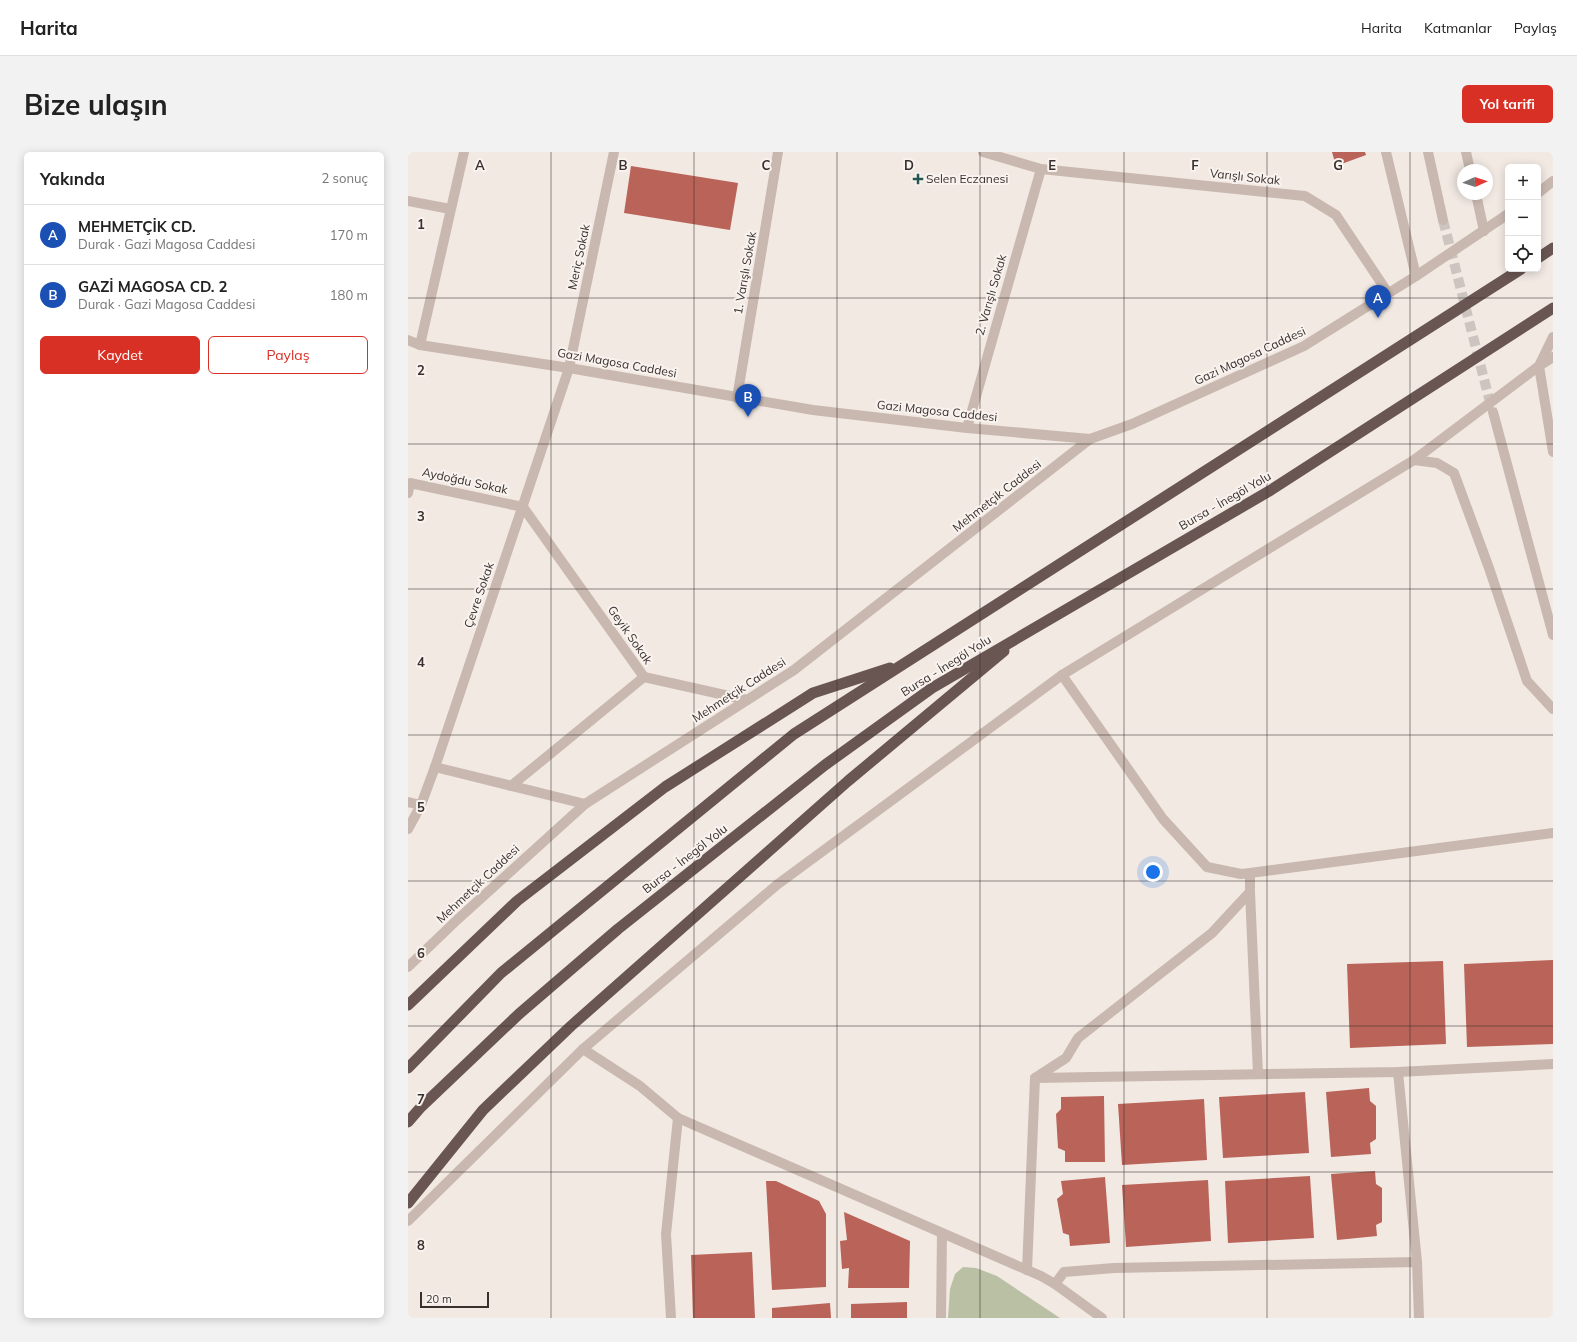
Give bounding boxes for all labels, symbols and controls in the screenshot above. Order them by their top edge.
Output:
text: Harita [20,16,78,40]
text: Harita [1361,19,1402,37]
text: Katmanlar [1424,19,1492,37]
text: Paylaş [1514,19,1557,37]
button: Yol tarifi [1462,85,1553,123]
text: Bize ulaşın [24,87,168,122]
text: A [475,157,485,173]
text: B [619,157,628,173]
text: C [762,157,771,173]
text: D [904,157,914,173]
text: E [1048,157,1056,173]
text: F [1191,157,1199,173]
text: G [1333,157,1343,173]
north arrow [1457,164,1493,200]
map controls [1505,164,1541,272]
button: + [1505,164,1541,200]
street label: Varışlı Sokak [1209,165,1282,188]
text: Yakında [40,168,105,189]
text: 2 sonuç [321,170,368,186]
place label: Selen Eczanesi [926,171,1008,186]
marker: Selen Eczanesi [913,174,923,184]
button: − [1505,200,1541,236]
text: 1 [417,216,425,232]
text: MEHMETÇİK CD. [78,217,196,236]
street label: Meriç Sokak [564,222,593,291]
text: A [48,227,58,243]
text: 170 m [330,227,368,243]
street label: 1. Varışlı Sokak [730,230,759,315]
text: Durak · Gazi Magosa Caddesi [78,236,255,252]
button: locate [1505,236,1541,272]
street label: 2. Varışlı Sokak [972,252,1010,337]
text: GAZİ MAGOSA CD. 2 [78,277,228,296]
pin: A [1365,285,1391,318]
text: B [49,287,57,303]
text: 180 m [330,287,368,303]
text: Durak · Gazi Magosa Caddesi [78,296,255,312]
street label: Gazi Magosa Caddesi [1192,323,1308,388]
button: Kaydet [40,336,200,374]
button: Paylaş [208,336,368,374]
street label: Gazi Magosa Caddesi [556,345,678,380]
text: 2 [417,362,425,378]
pin: B [735,384,761,417]
street label: Gazi Magosa Caddesi [876,397,998,424]
street label: Mehmetçik Caddesi [949,456,1044,535]
street label: Aydoğdu Sokak [421,464,510,497]
street label: Bursa - İnegöl Yolu [1176,468,1273,533]
text: 3 [417,508,425,524]
street label: Çevre Sokak [460,559,497,630]
street label: Geyik Sokak [605,603,656,667]
street label: Bursa - İnegöl Yolu [898,632,994,699]
text: 4 [417,654,425,670]
street label: Mehmetçik Caddesi [689,654,788,725]
text: 5 [417,799,425,815]
street label: Bursa - İnegöl Yolu [639,821,730,896]
street label: Mehmetçik Caddesi [433,841,522,926]
your location [1143,862,1163,882]
text: 6 [417,945,425,961]
text: 7 [417,1091,425,1107]
text: 8 [417,1237,425,1253]
scale bar [420,1290,489,1309]
text: 20 m [426,1292,452,1306]

